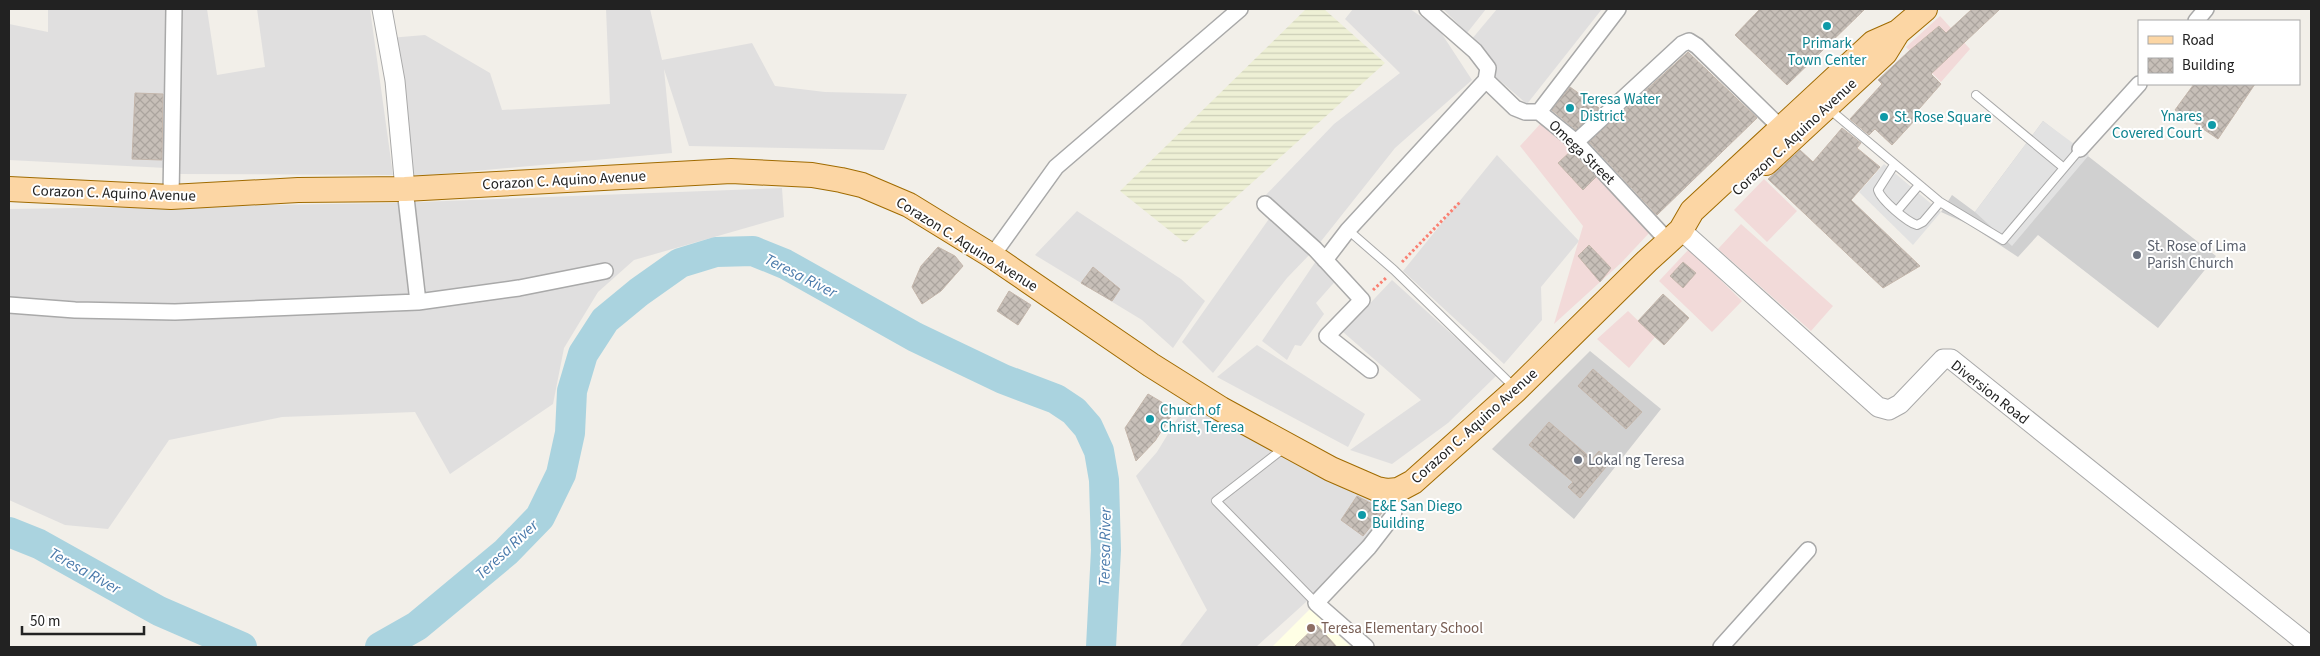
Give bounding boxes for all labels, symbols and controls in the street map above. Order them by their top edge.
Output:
marker: Primark Town Center [1821,20,1833,32]
legend [2138,20,2300,85]
text: Road [2182,30,2214,51]
place label: Primark Town Center [1788,33,1867,71]
text: Building [2182,55,2235,76]
street label: Corazon C. Aquino Avenue [1727,74,1861,201]
place label: Teresa Water District [1580,89,1661,127]
marker: Teresa Water District [1564,102,1576,114]
place label: Ynares Covered Court [2112,106,2202,144]
place label: St. Rose Square [1894,107,1991,128]
marker: St. Rose Square [1878,111,1890,123]
street label: Omega Street [1544,115,1620,189]
marker: Ynares Covered Court [2206,119,2218,131]
street label: Corazon C. Aquino Avenue [482,166,646,195]
street label: Corazon C. Aquino Avenue [32,180,196,207]
street label: Corazon C. Aquino Avenue [892,192,1042,297]
place label: St. Rose of Lima Parish Church [2147,236,2246,274]
water label: Teresa River [760,248,842,304]
marker: St. Rose of Lima Parish Church [2131,249,2143,261]
street label: Diversion Road [1946,355,2033,430]
street label: Corazon C. Aquino Avenue [1406,364,1542,489]
place label: Church of Christ, Teresa [1160,400,1244,438]
marker: Church of Christ, Teresa [1144,413,1156,425]
place label: Lokal ng Teresa [1588,450,1685,471]
marker: Lokal ng Teresa [1572,454,1584,466]
place label: E&E San Diego Building [1372,496,1462,534]
water label: Teresa River [1093,506,1117,587]
marker: E&E San Diego Building [1356,509,1368,521]
water label: Teresa River [470,514,544,585]
water label: Teresa River [45,542,126,600]
scale bar [22,604,145,636]
text: 50 m [30,611,60,632]
place label: Teresa Elementary School [1321,618,1483,639]
marker: Teresa Elementary School [1305,622,1317,634]

